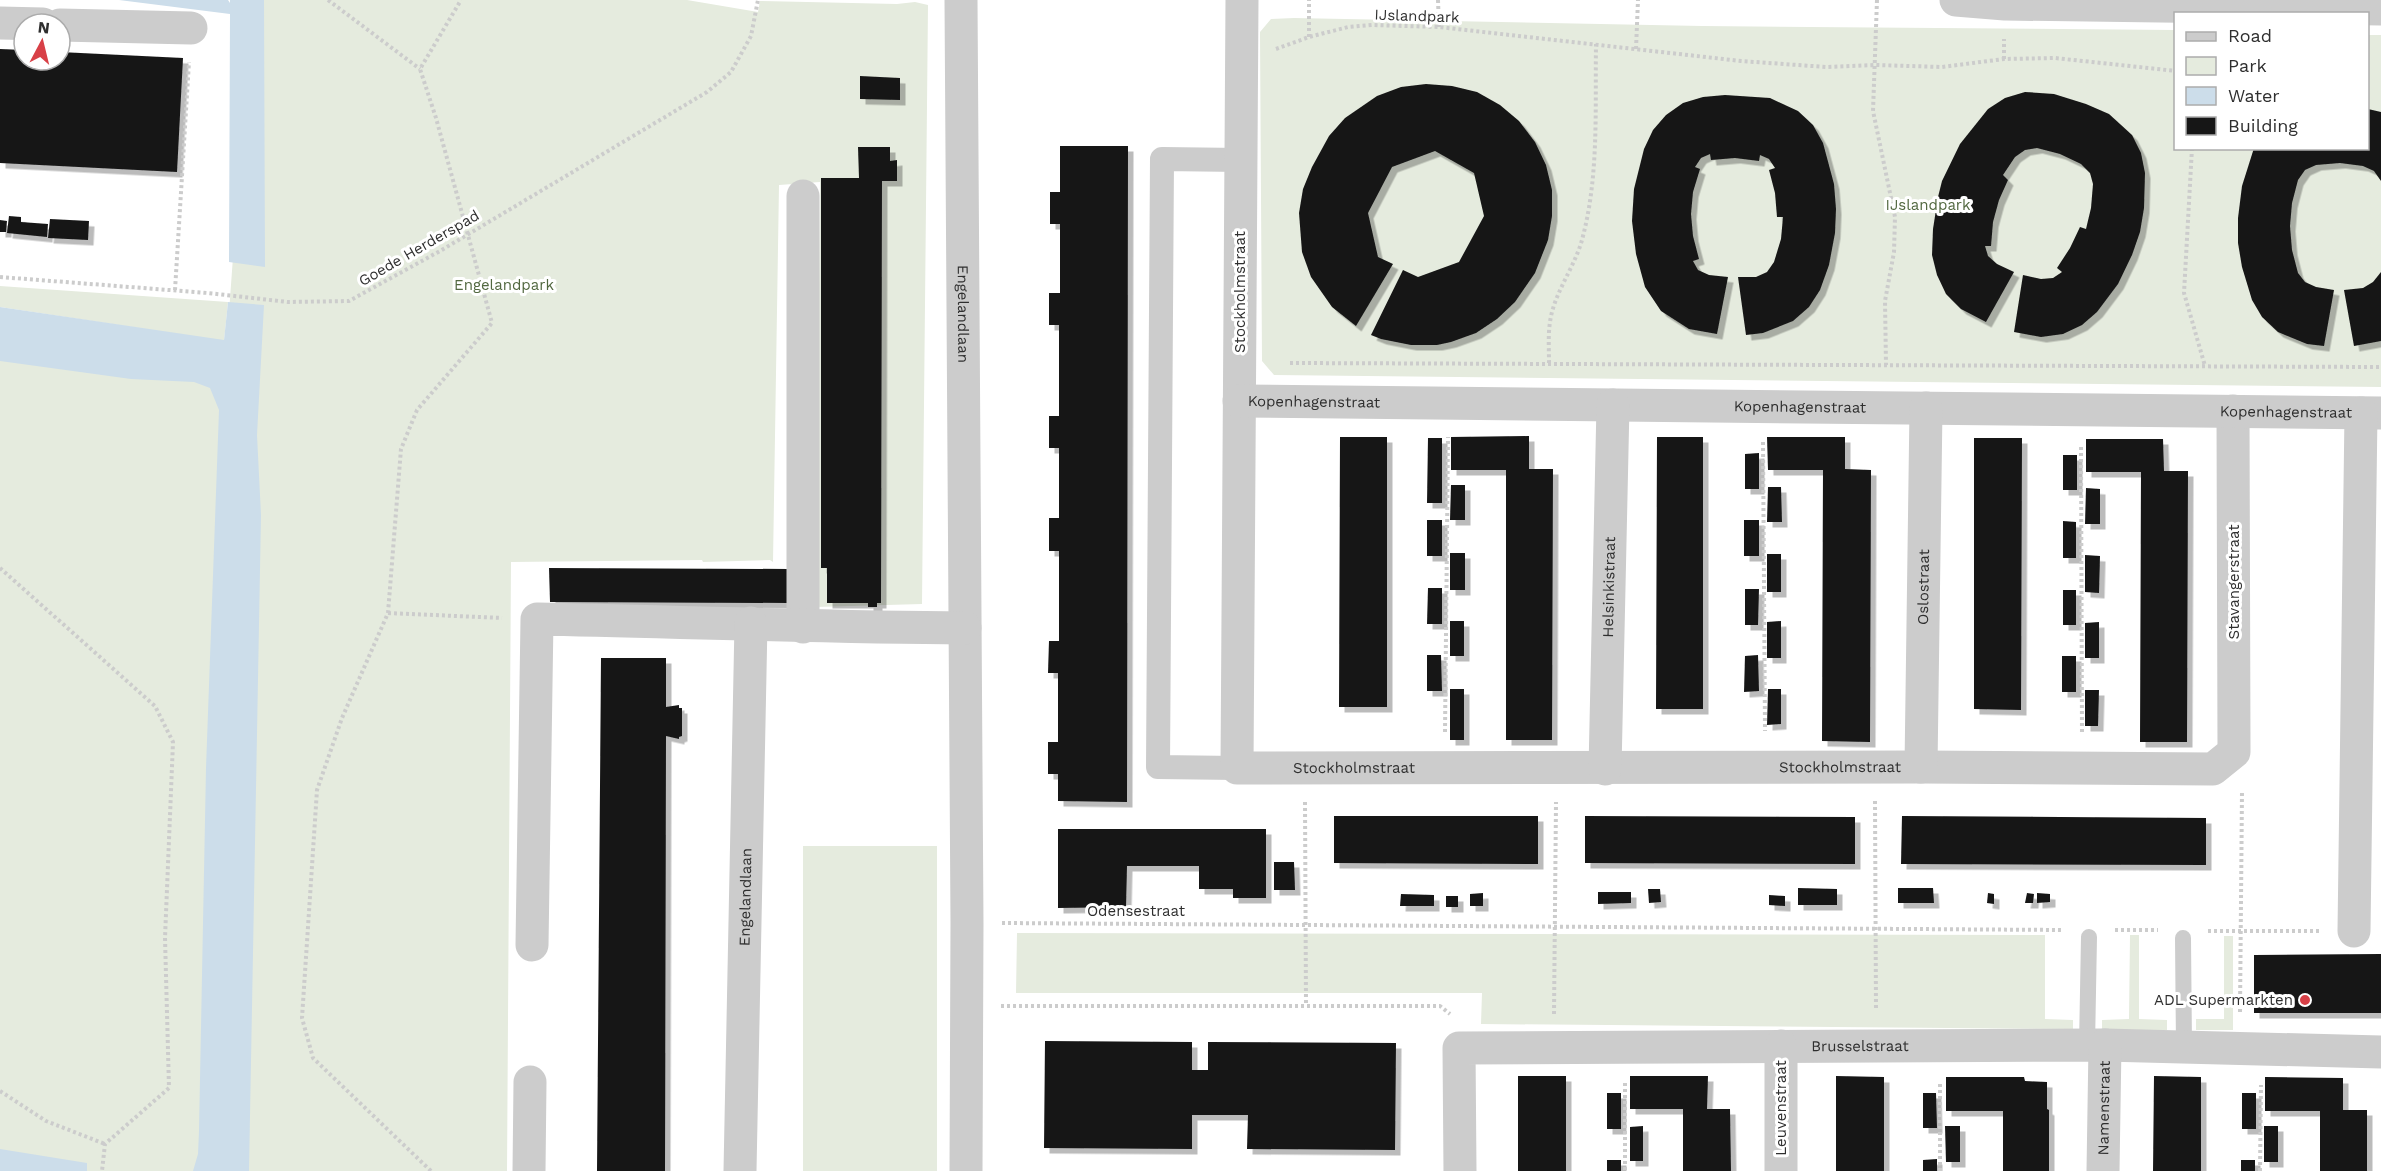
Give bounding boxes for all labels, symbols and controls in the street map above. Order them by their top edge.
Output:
street label: IJslandpark [1374,6,1460,26]
north arrow [12,12,72,72]
legend [2174,12,2369,150]
text: N [37,17,51,38]
text: Road [2228,25,2272,46]
text: Park [2228,55,2267,76]
text: Water [2228,85,2280,106]
text: Building [2228,115,2298,136]
park label: IJslandpark [1886,196,1971,214]
street label: Goede Herderspad [356,206,482,290]
street label: Stockholmstraat [1231,230,1249,353]
street label: Engelandlaan [954,265,972,363]
park label: Engelandpark [454,276,554,294]
street label: Kopenhagenstraat [1248,392,1381,411]
street label: Kopenhagenstraat [1734,397,1867,417]
street label: Kopenhagenstraat [2220,402,2353,422]
street label: Stavangerstraat [2225,524,2243,640]
street label: Helsinkistraat [1599,536,1619,638]
street label: Oslostraat [1914,548,1933,625]
street label: Stockholmstraat [1779,758,1902,776]
street label: Stockholmstraat [1293,759,1416,777]
street label: Engelandlaan [736,848,755,946]
street label: Odensestraat [1087,902,1186,920]
place label: ADL Supermarkten [2154,991,2293,1009]
marker: ADL Supermarkten [2298,993,2312,1007]
street label: Brusselstraat [1811,1037,1909,1055]
street label: Leuvenstraat [1772,1060,1790,1156]
street label: Namenstraat [2094,1060,2114,1156]

